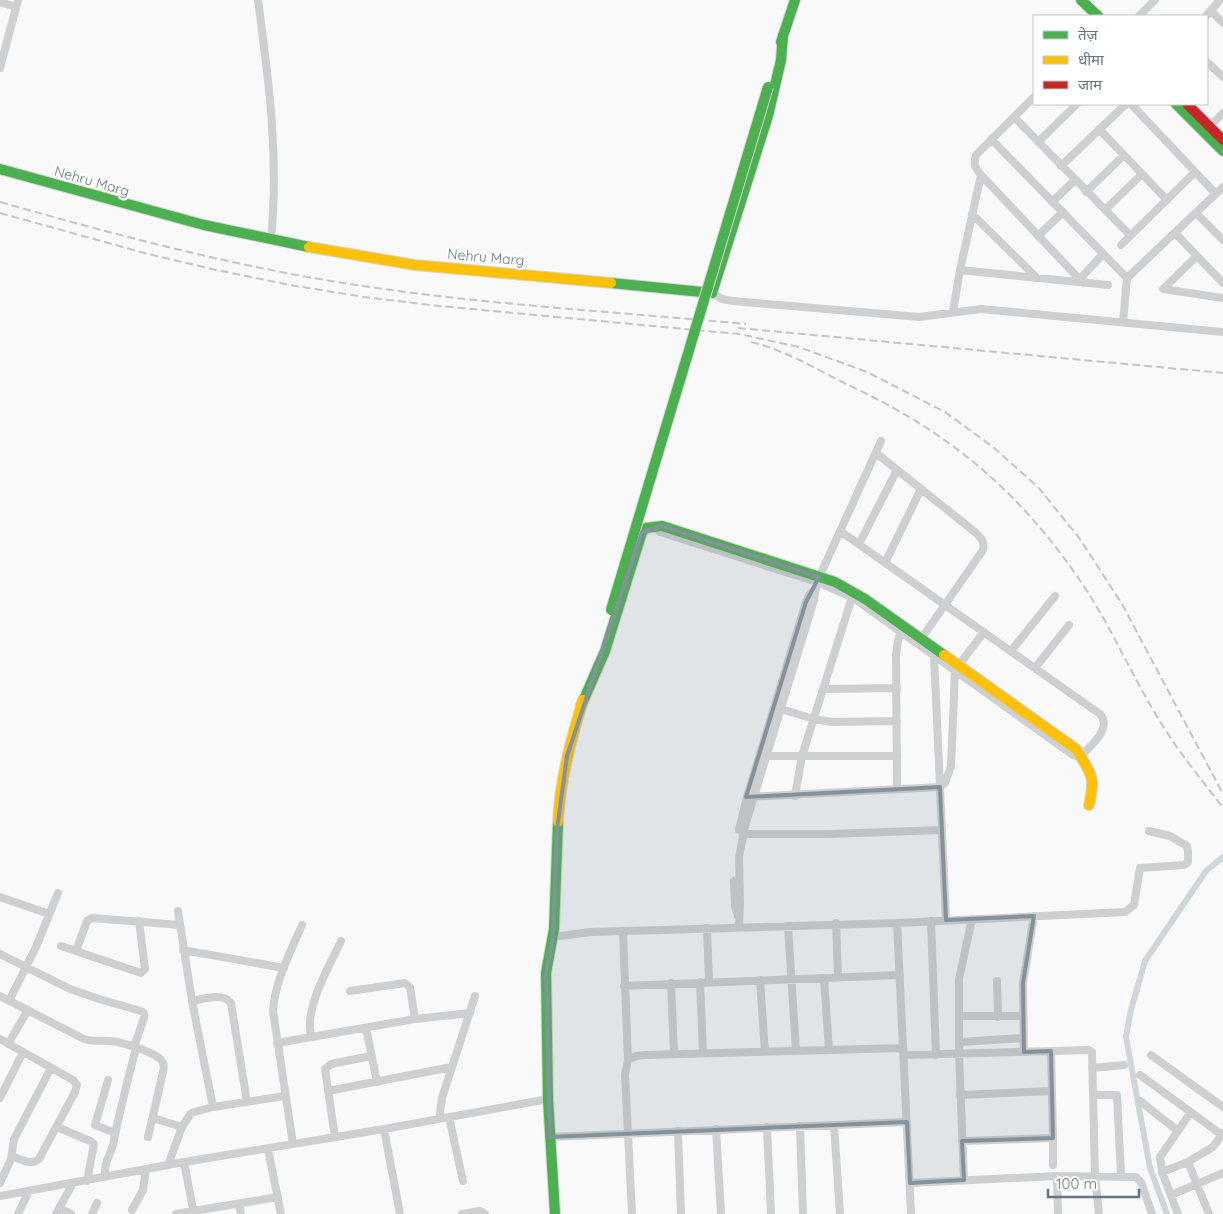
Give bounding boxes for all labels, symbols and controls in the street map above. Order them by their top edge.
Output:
legend [1033,15,1208,105]
text: तेज़ [1078,25,1099,44]
text: धीमा [1078,50,1105,69]
text: जाम [1078,75,1103,94]
street label: Nehru Marg [52,162,132,200]
street label: Nehru Marg [447,245,525,269]
scale bar [1048,1166,1139,1198]
text: 100 m [1056,1174,1097,1193]

